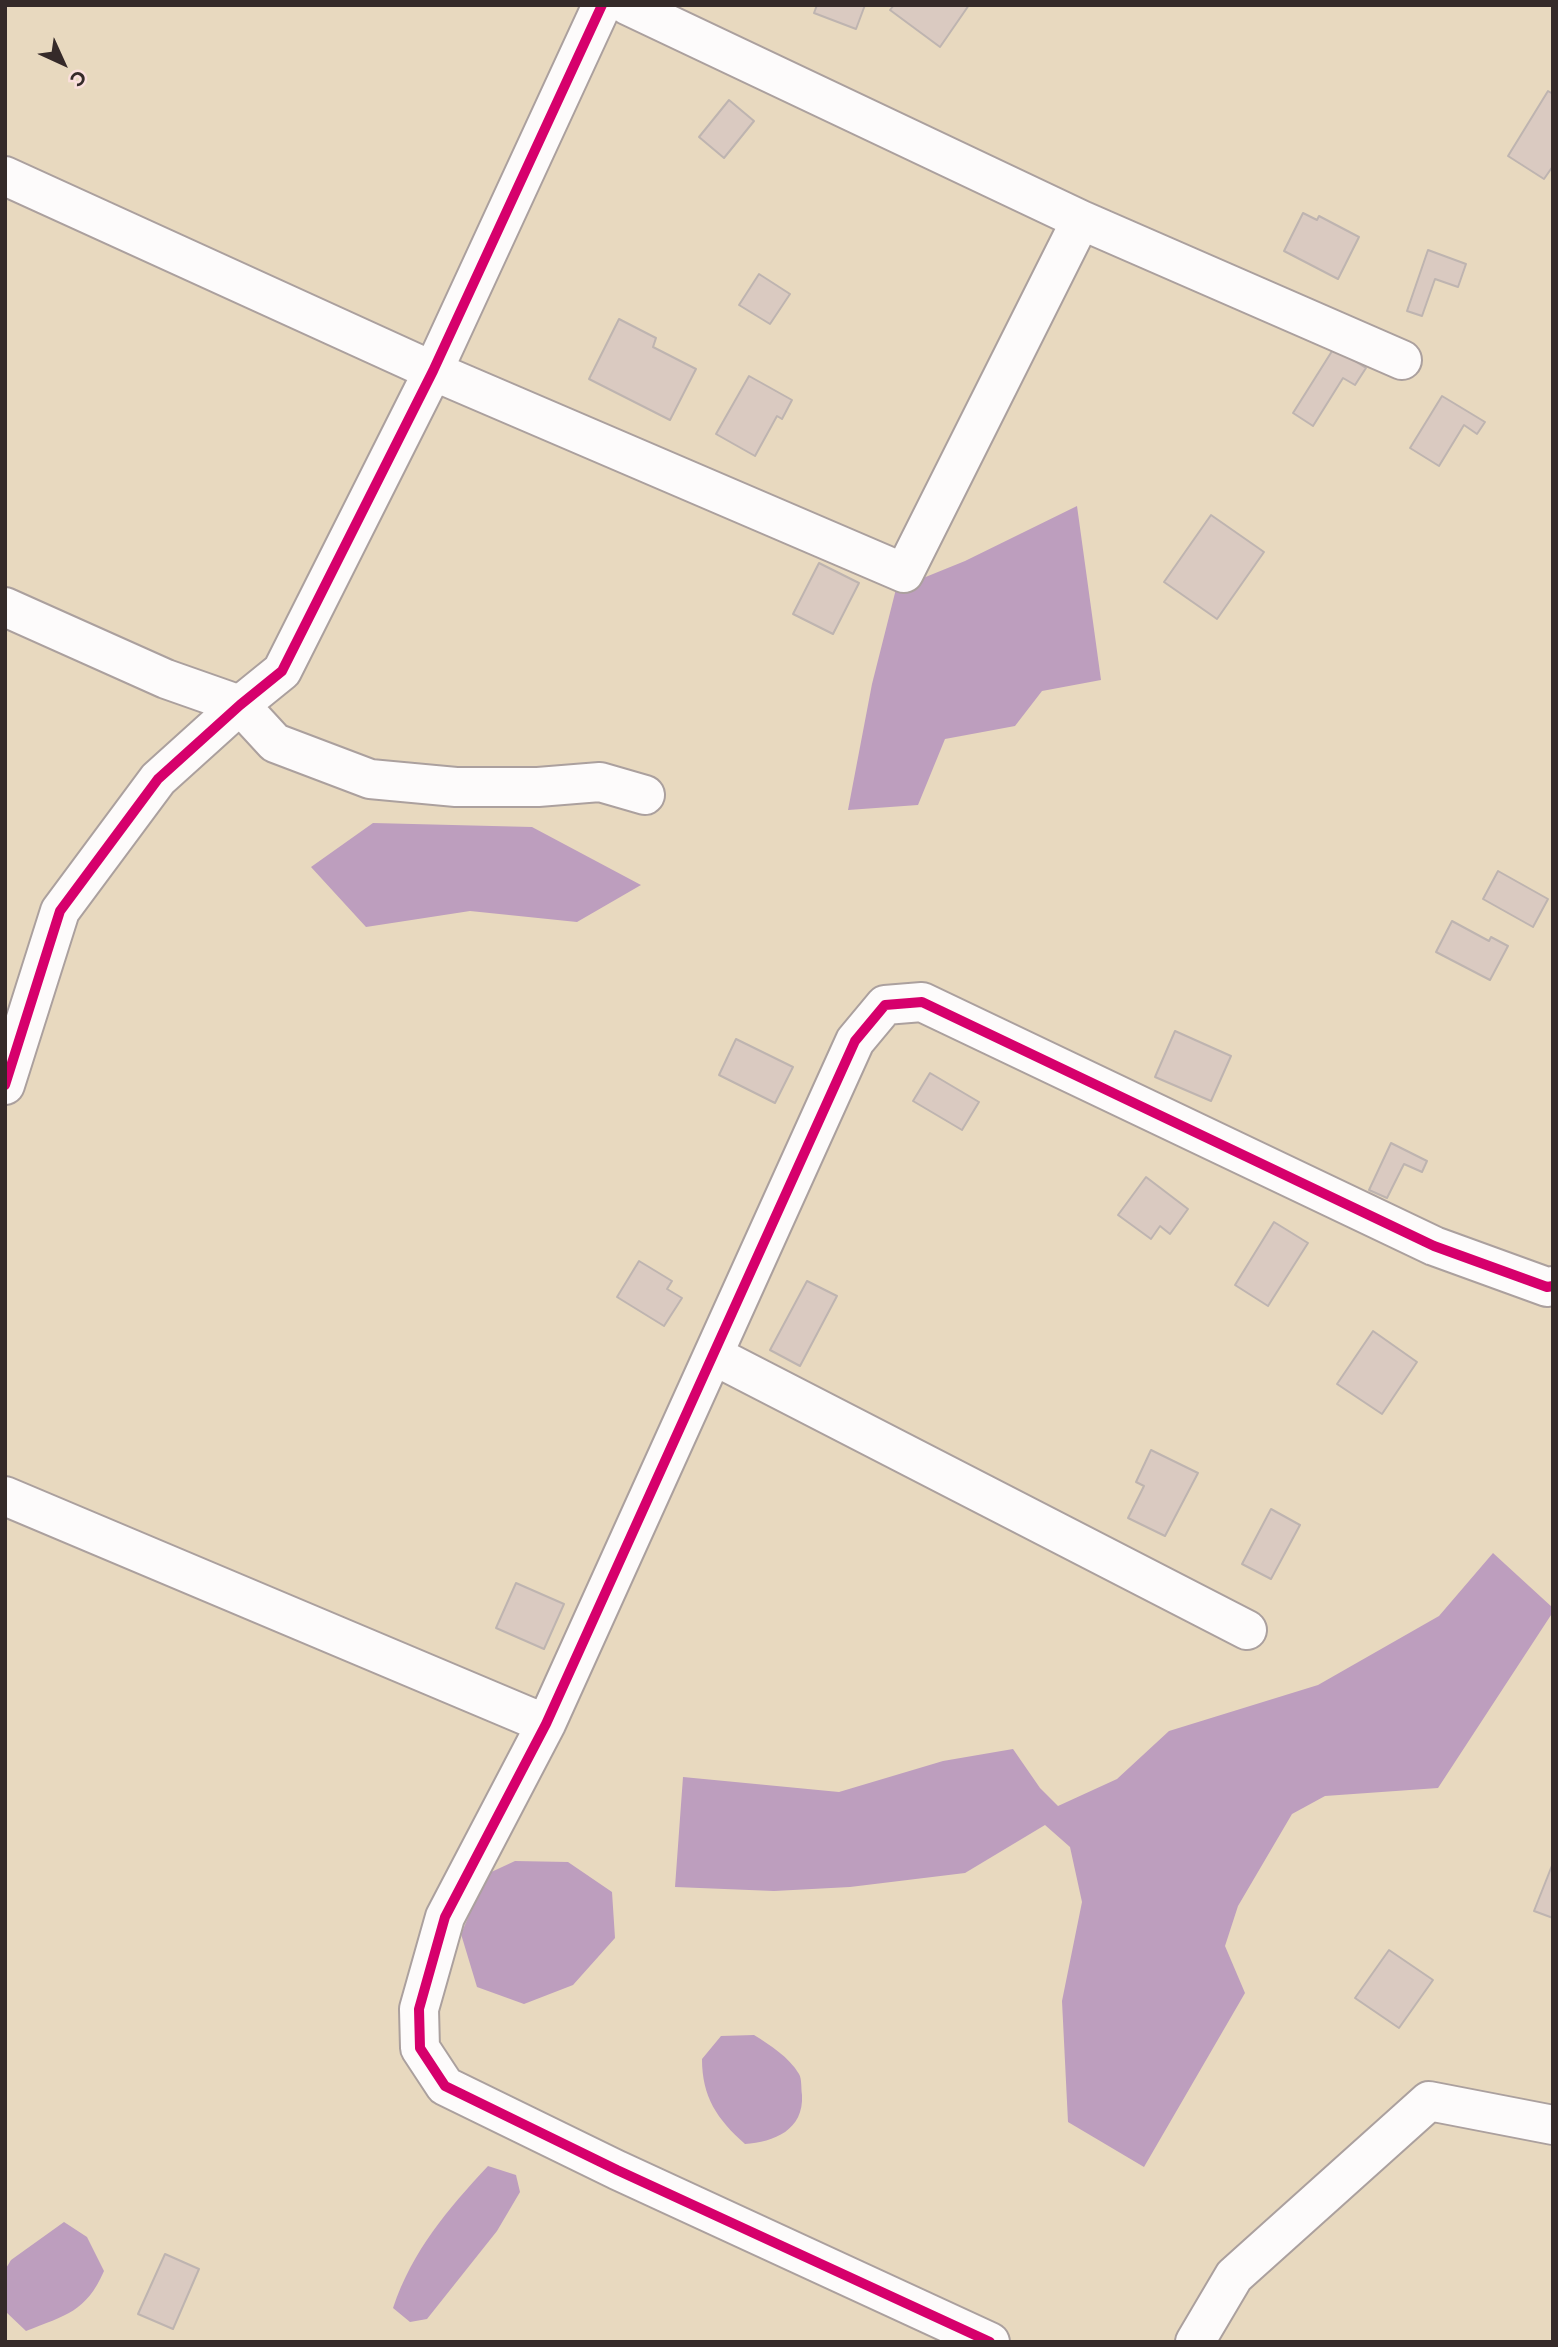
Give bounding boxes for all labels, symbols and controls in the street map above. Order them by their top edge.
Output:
north arrow [28,28,98,98]
text: С [65,65,91,91]

